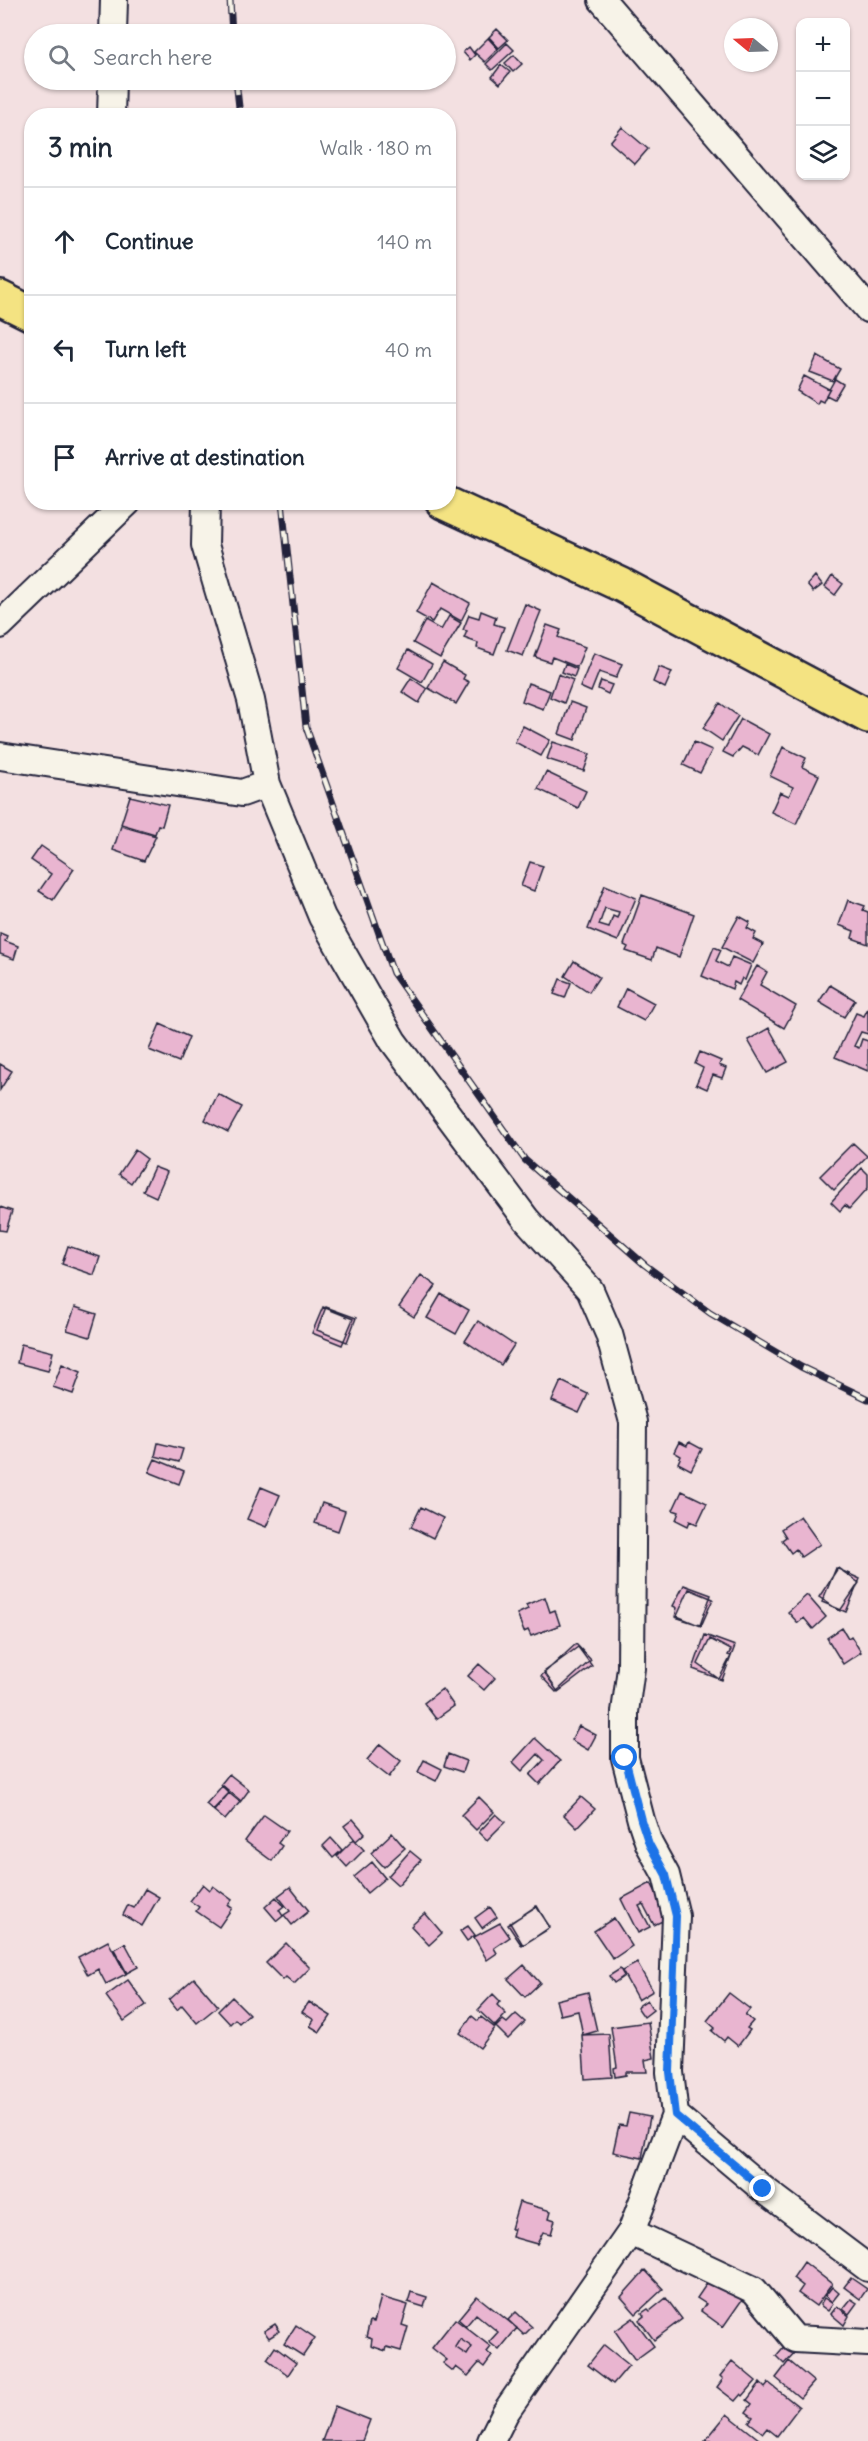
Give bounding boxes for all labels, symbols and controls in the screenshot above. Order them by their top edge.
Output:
north arrow [724,18,778,72]
map controls [796,18,850,180]
button: + [796,18,850,72]
search box [24,24,456,90]
icon: search [45,41,78,74]
text: Search here [93,43,212,71]
button: − [796,72,850,126]
button: layers [796,126,850,180]
text: 3 min [48,131,113,164]
text: Walk · 180 m [320,135,432,160]
icon: ahead [48,225,81,258]
text: Continue [105,227,194,255]
text: 140 m [377,229,432,254]
icon: left [48,333,81,366]
text: Turn left [105,335,186,363]
text: 40 m [385,337,432,362]
icon: arrive [48,441,81,474]
text: Arrive at destination [105,443,305,471]
route start [611,1744,637,1770]
route end [749,2175,775,2201]

